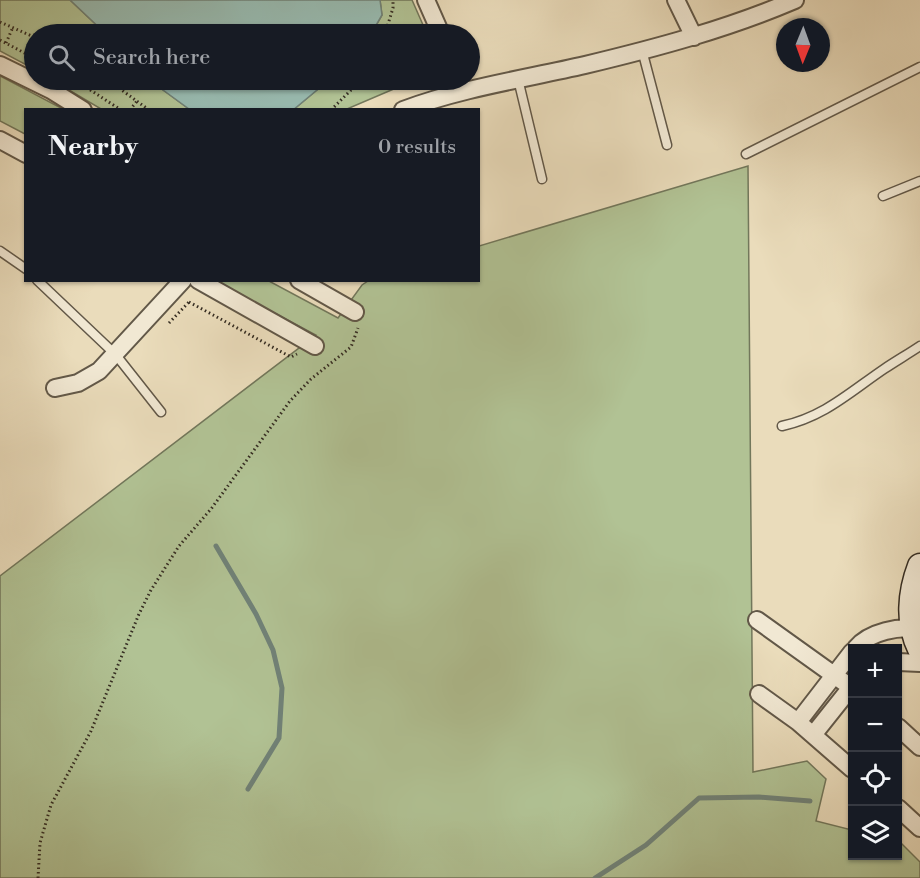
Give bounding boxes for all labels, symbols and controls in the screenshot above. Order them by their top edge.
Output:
north arrow [776,18,830,72]
search box [24,24,480,90]
icon: search [45,41,78,74]
text: Search here [93,44,210,71]
text: Nearby [48,131,138,163]
text: 0 results [378,135,456,160]
map controls [848,644,902,860]
button: + [848,644,902,698]
button: − [848,698,902,752]
button: locate [848,752,902,806]
button: layers [848,806,902,860]

